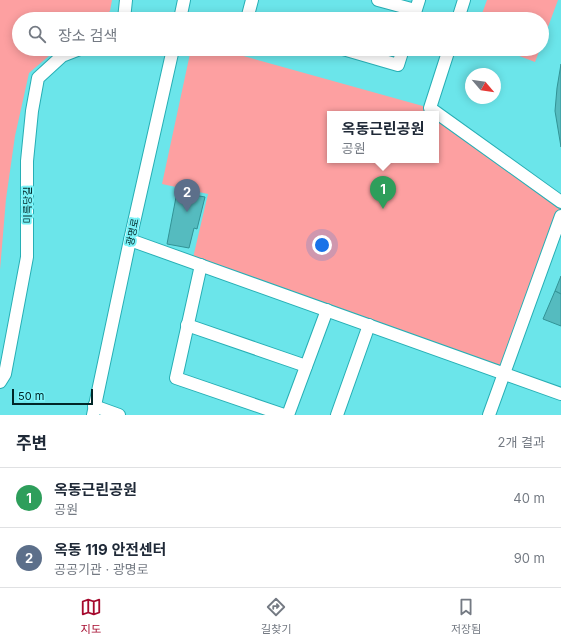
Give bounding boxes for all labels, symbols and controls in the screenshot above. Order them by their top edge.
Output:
search box [12,12,549,56]
icon: search [26,23,48,45]
text: 장소 검색 [58,26,117,45]
north arrow [465,68,501,104]
popup [327,111,439,163]
text: 옥동근린공원 [342,119,424,138]
text: 공원 [342,140,366,156]
pin: 1 [370,176,396,209]
pin: 2 [174,179,200,212]
street label: 미륵당길 [21,187,33,223]
street label: 광명로 [123,217,141,247]
your location [312,235,332,255]
scale bar [12,387,93,406]
text: 50 m [18,389,44,403]
text: 주변 [16,433,47,453]
text: 2개 결과 [498,434,545,450]
text: 옥동근린공원 [54,480,137,499]
text: 1 [26,490,32,506]
text: 40 m [513,490,545,506]
text: 공원 [54,501,78,517]
text: 옥동 119 안전센터 [54,540,167,559]
text: 2 [25,550,33,566]
text: 90 m [514,550,545,566]
text: 공공기관 · 광명로 [54,561,149,577]
tab: 지도 [80,596,102,636]
tab: 길찾기 [261,596,291,636]
tab: 저장됨 [451,596,481,636]

